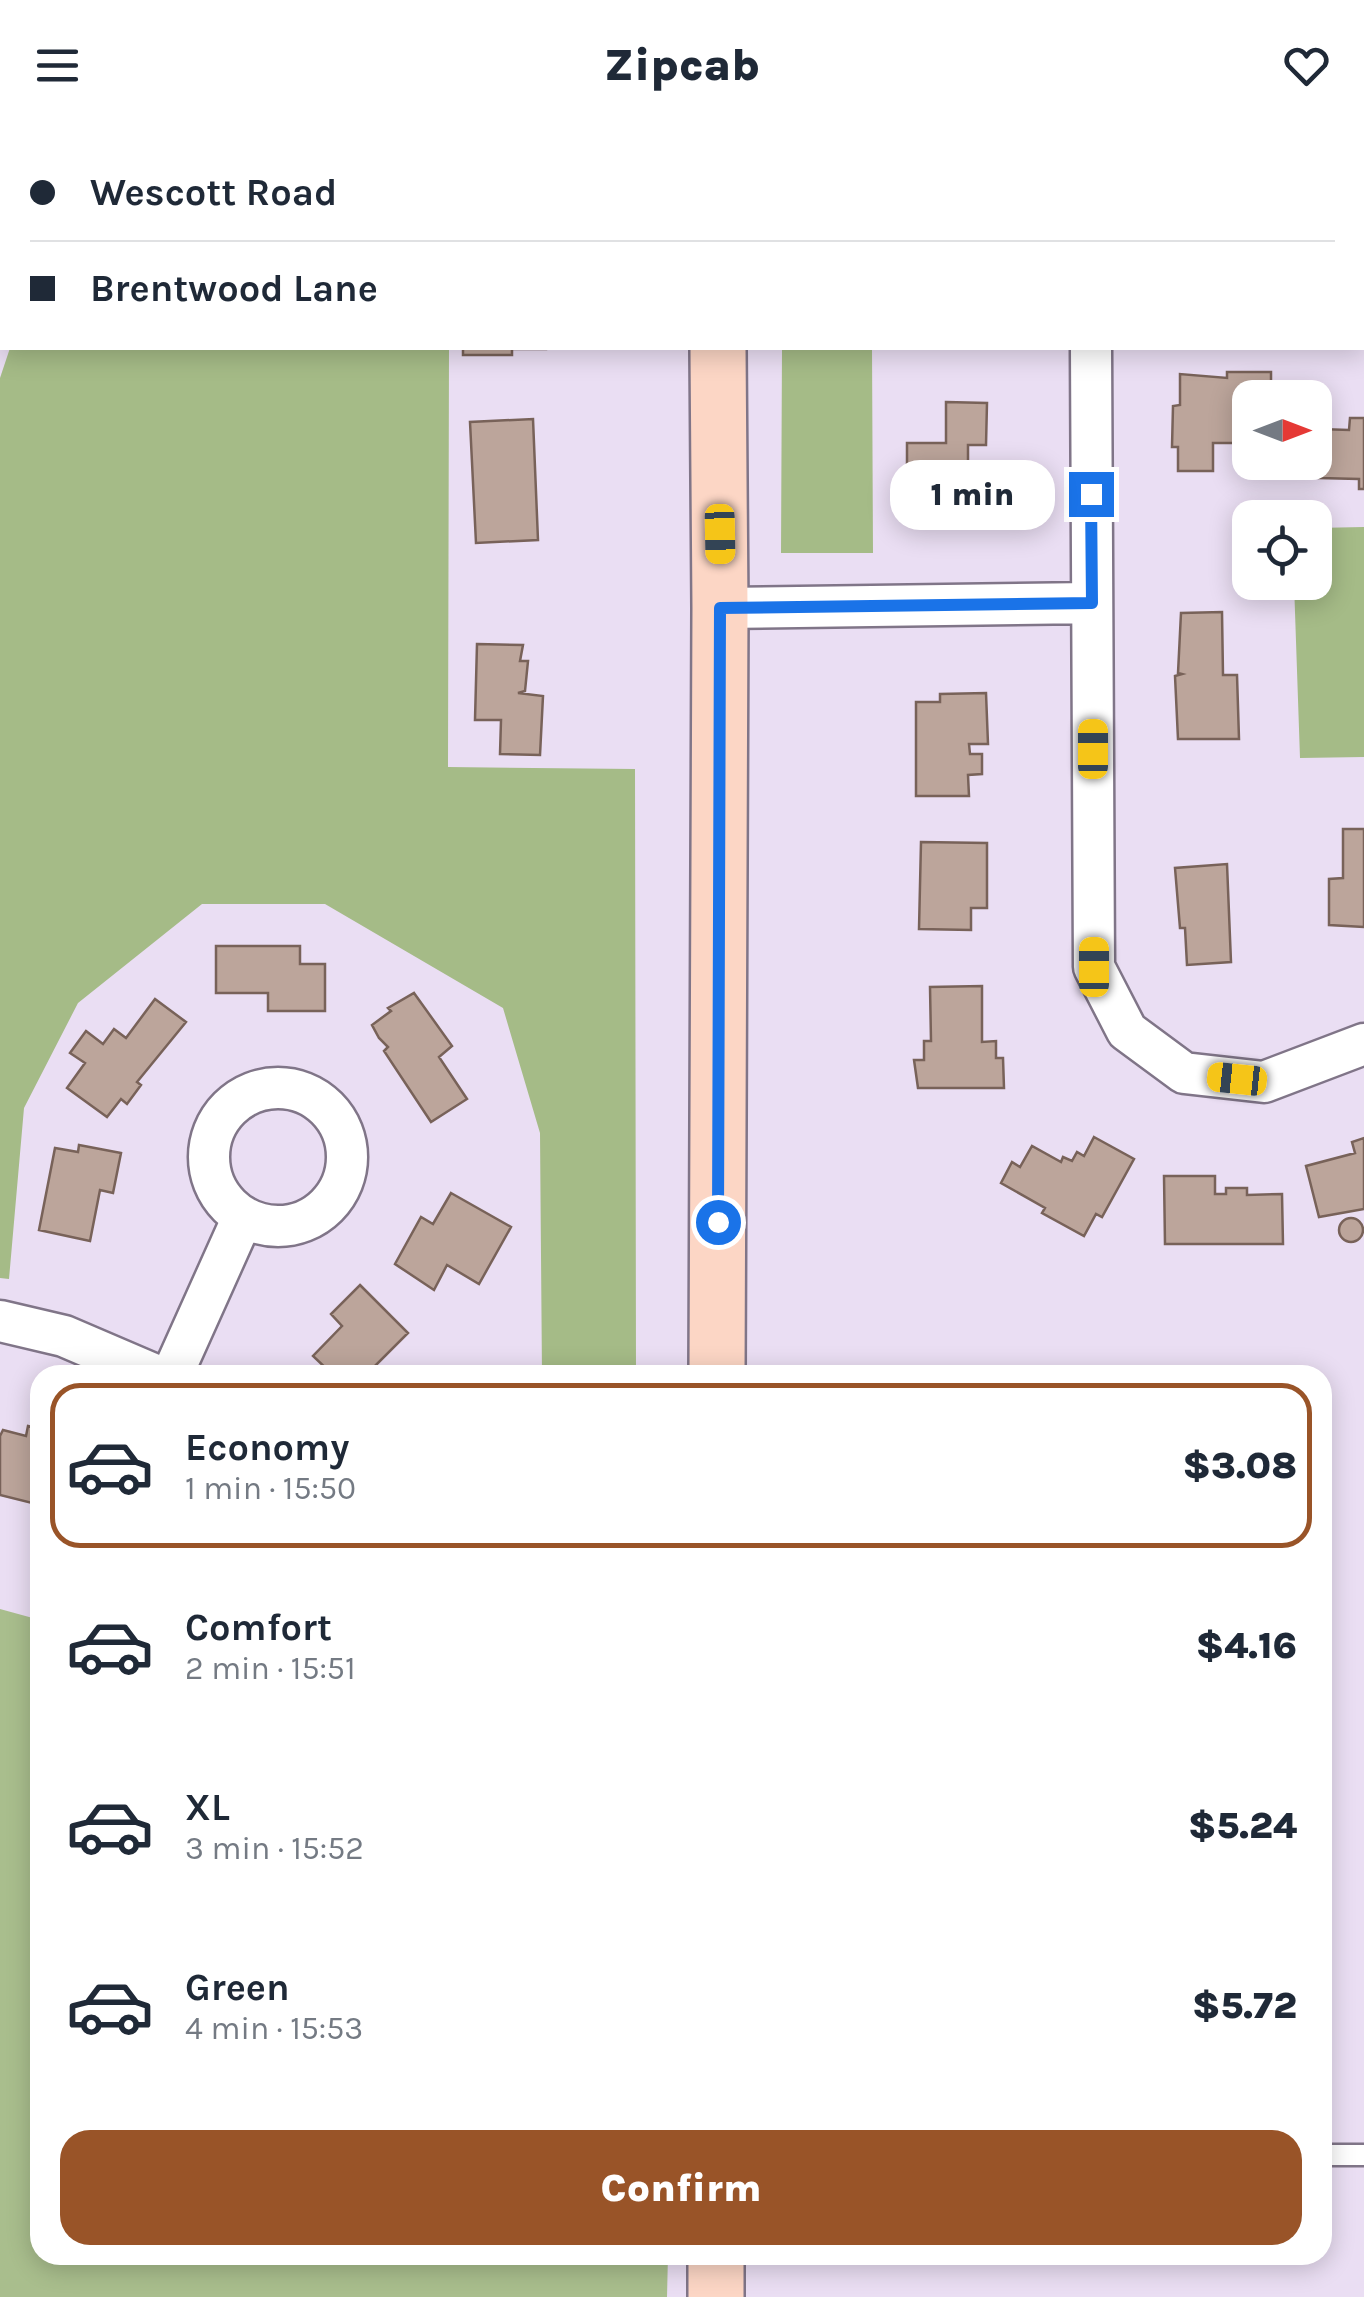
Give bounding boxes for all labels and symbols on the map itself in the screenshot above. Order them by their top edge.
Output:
north arrow [1232,380,1332,480]
callout: 1 min [891,459,1056,529]
route end [1069,472,1114,517]
car [704,504,736,564]
car [1078,719,1108,779]
car [1079,937,1109,997]
car [1206,1061,1268,1097]
route start [696,1200,741,1245]

